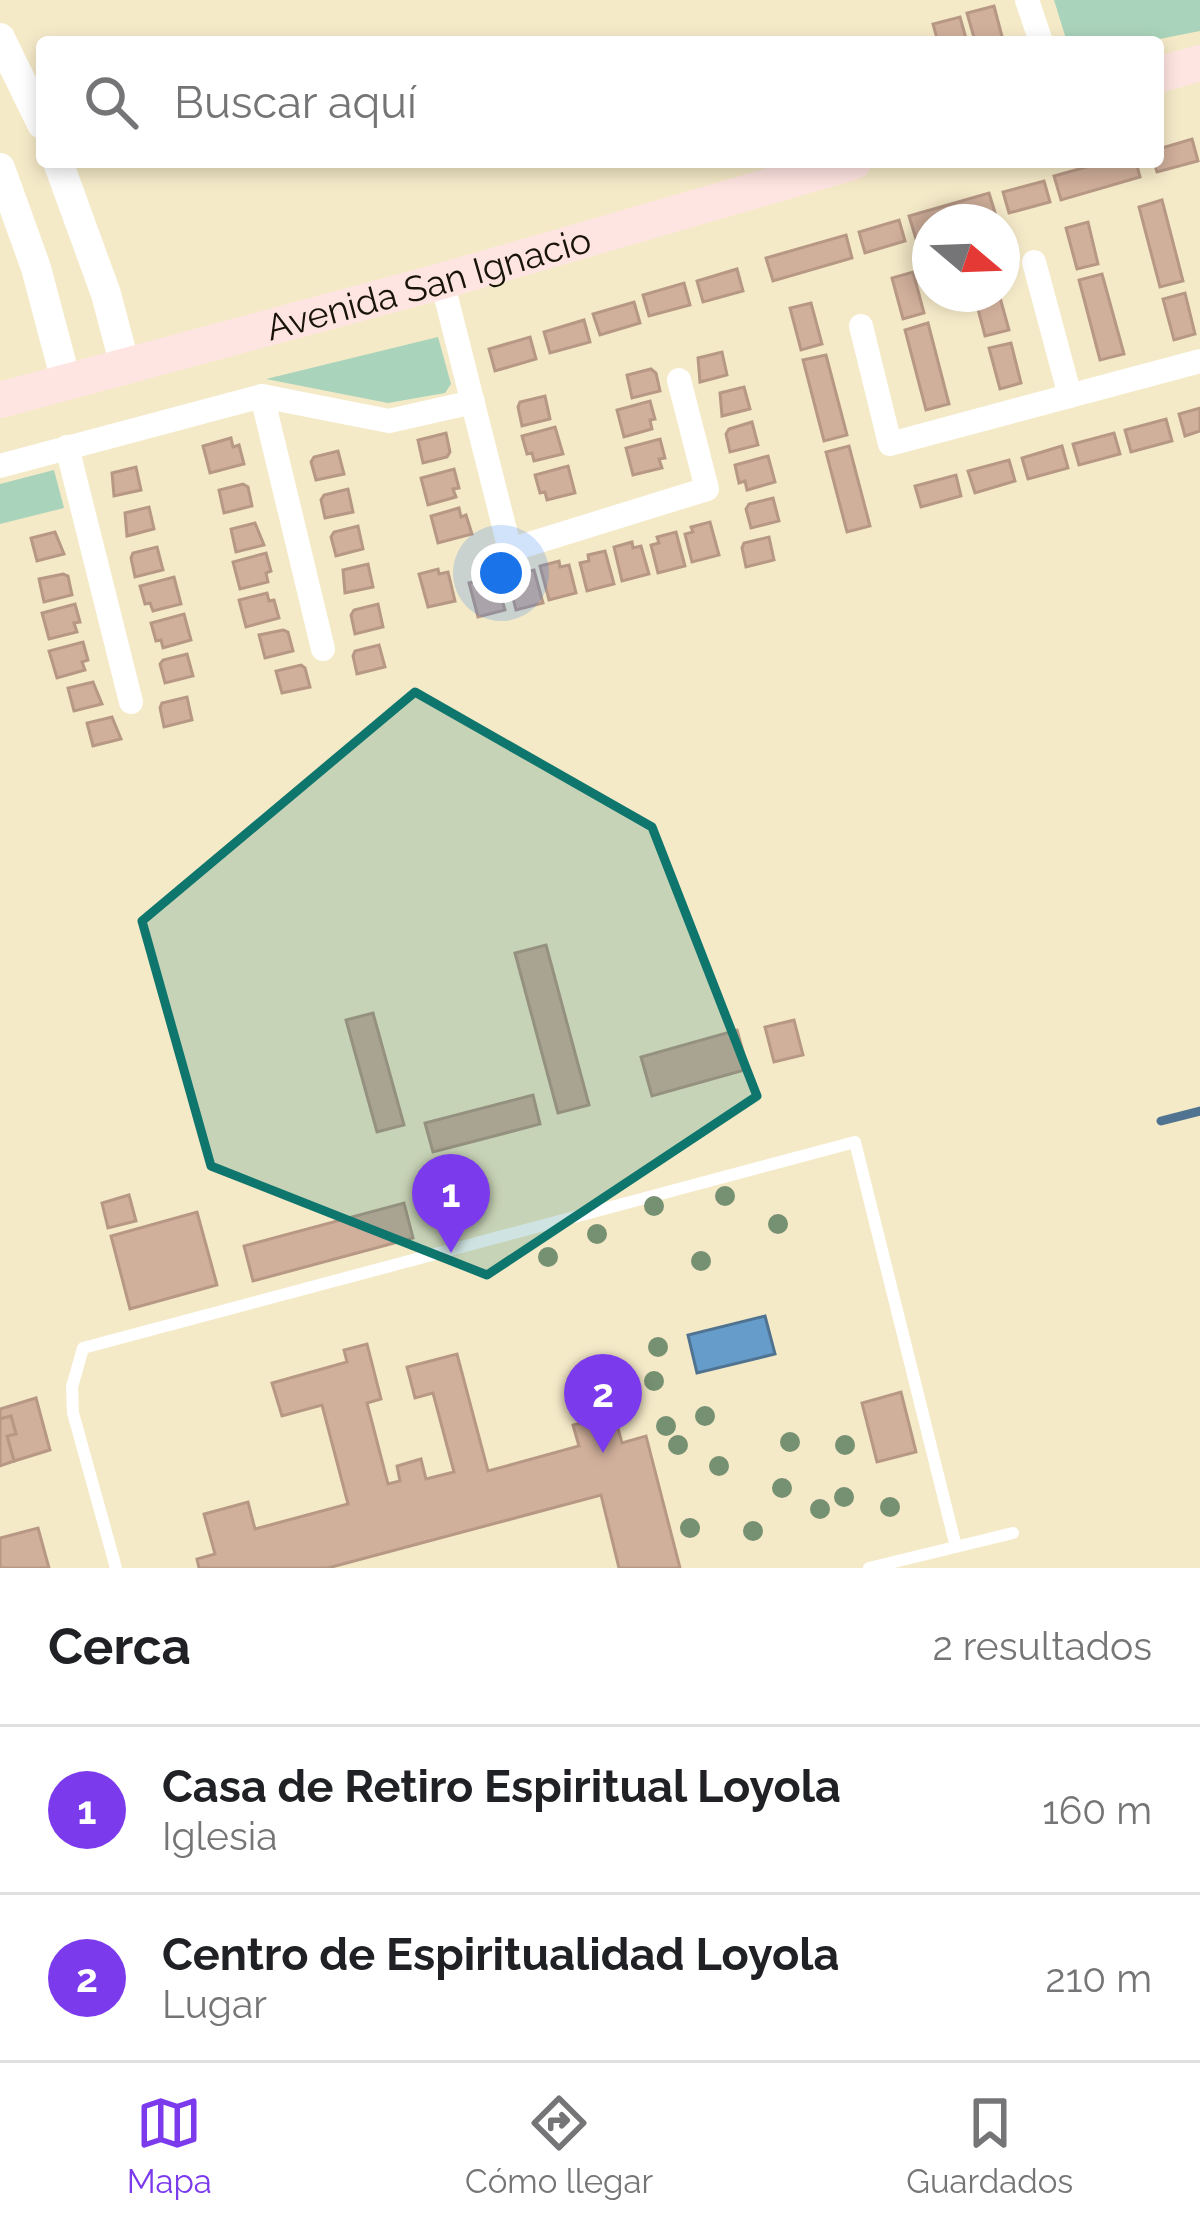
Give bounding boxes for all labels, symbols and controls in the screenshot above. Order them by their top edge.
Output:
search box [36,36,1164,168]
icon: search [78,69,144,135]
text: Buscar aquí [174,76,417,129]
north arrow [912,204,1020,312]
street label: Avenida San Ignacio [261,218,596,348]
your location [471,543,531,603]
pin: 1 [412,1154,490,1253]
pin: 2 [564,1354,642,1453]
text: Cerca [48,1616,191,1676]
text: 2 resultados [933,1623,1152,1669]
text: Casa de Retiro Espiritual Loyola [162,1760,841,1813]
text: 1 [77,1787,97,1833]
text: 160 m [1042,1787,1152,1833]
text: Iglesia [162,1813,278,1859]
text: Centro de Espiritualidad Loyola [162,1928,839,1981]
text: 2 [76,1955,98,2001]
text: 210 m [1045,1955,1152,2001]
text: Lugar [162,1981,267,2027]
tab: Mapa [127,2090,212,2201]
tab: Cómo llegar [465,2090,653,2201]
tab: Guardados [906,2090,1073,2201]

